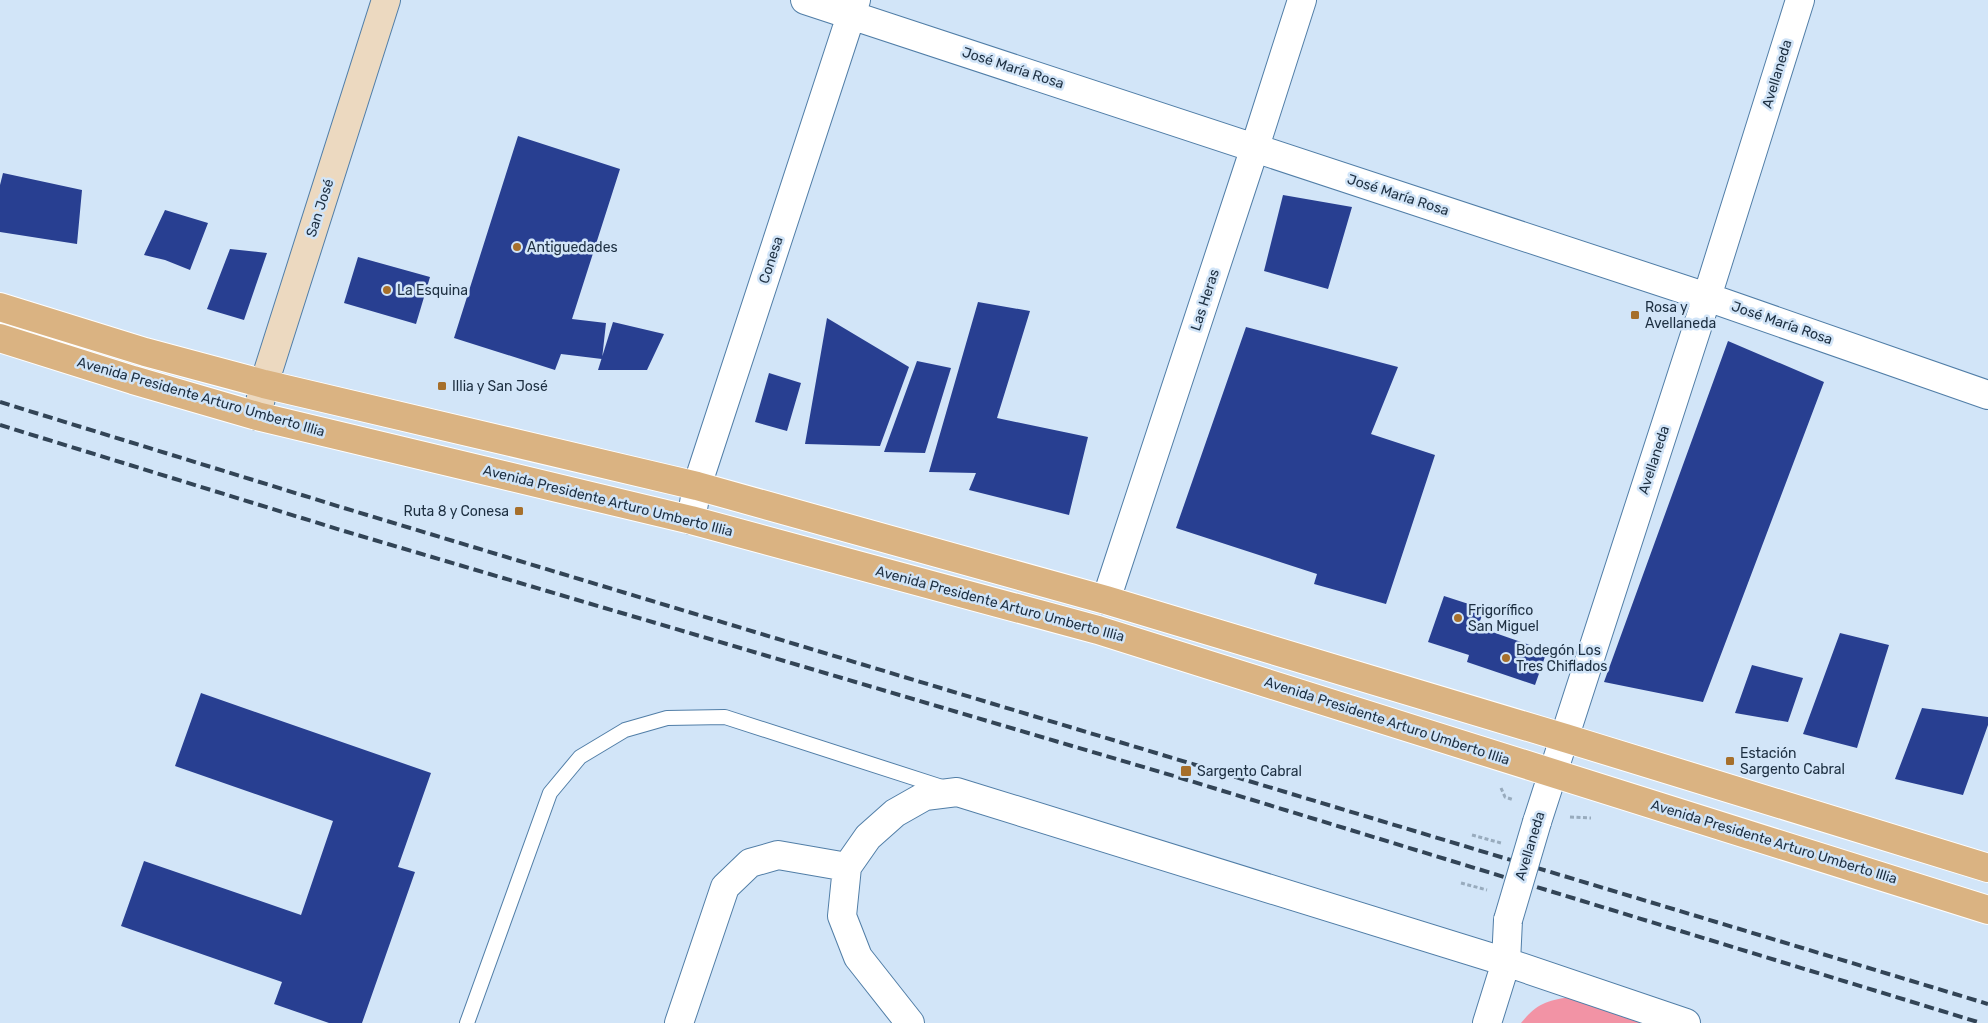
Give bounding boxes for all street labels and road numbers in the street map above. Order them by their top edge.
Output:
street label: Avellaneda [1758,37,1796,111]
street label: José María Rosa [960,44,1066,92]
street label: José María Rosa [1345,171,1451,219]
street label: San José [303,177,337,239]
street label: Conesa [755,234,787,286]
street label: Las Heras [1187,267,1223,333]
street label: José María Rosa [1729,298,1835,348]
street label: Avenida Presidente Arturo Umberto Illia [75,353,327,441]
street label: Avellaneda [1635,424,1673,496]
street label: Avenida Presidente Arturo Umberto Illia [481,462,735,540]
street label: Avenida Presidente Arturo Umberto Illia [874,563,1126,645]
street label: Avenida Presidente Arturo Umberto Illia [1262,673,1512,769]
street label: Avenida Presidente Arturo Umberto Illia [1649,796,1899,888]
street label: Avellaneda [1511,809,1549,883]

